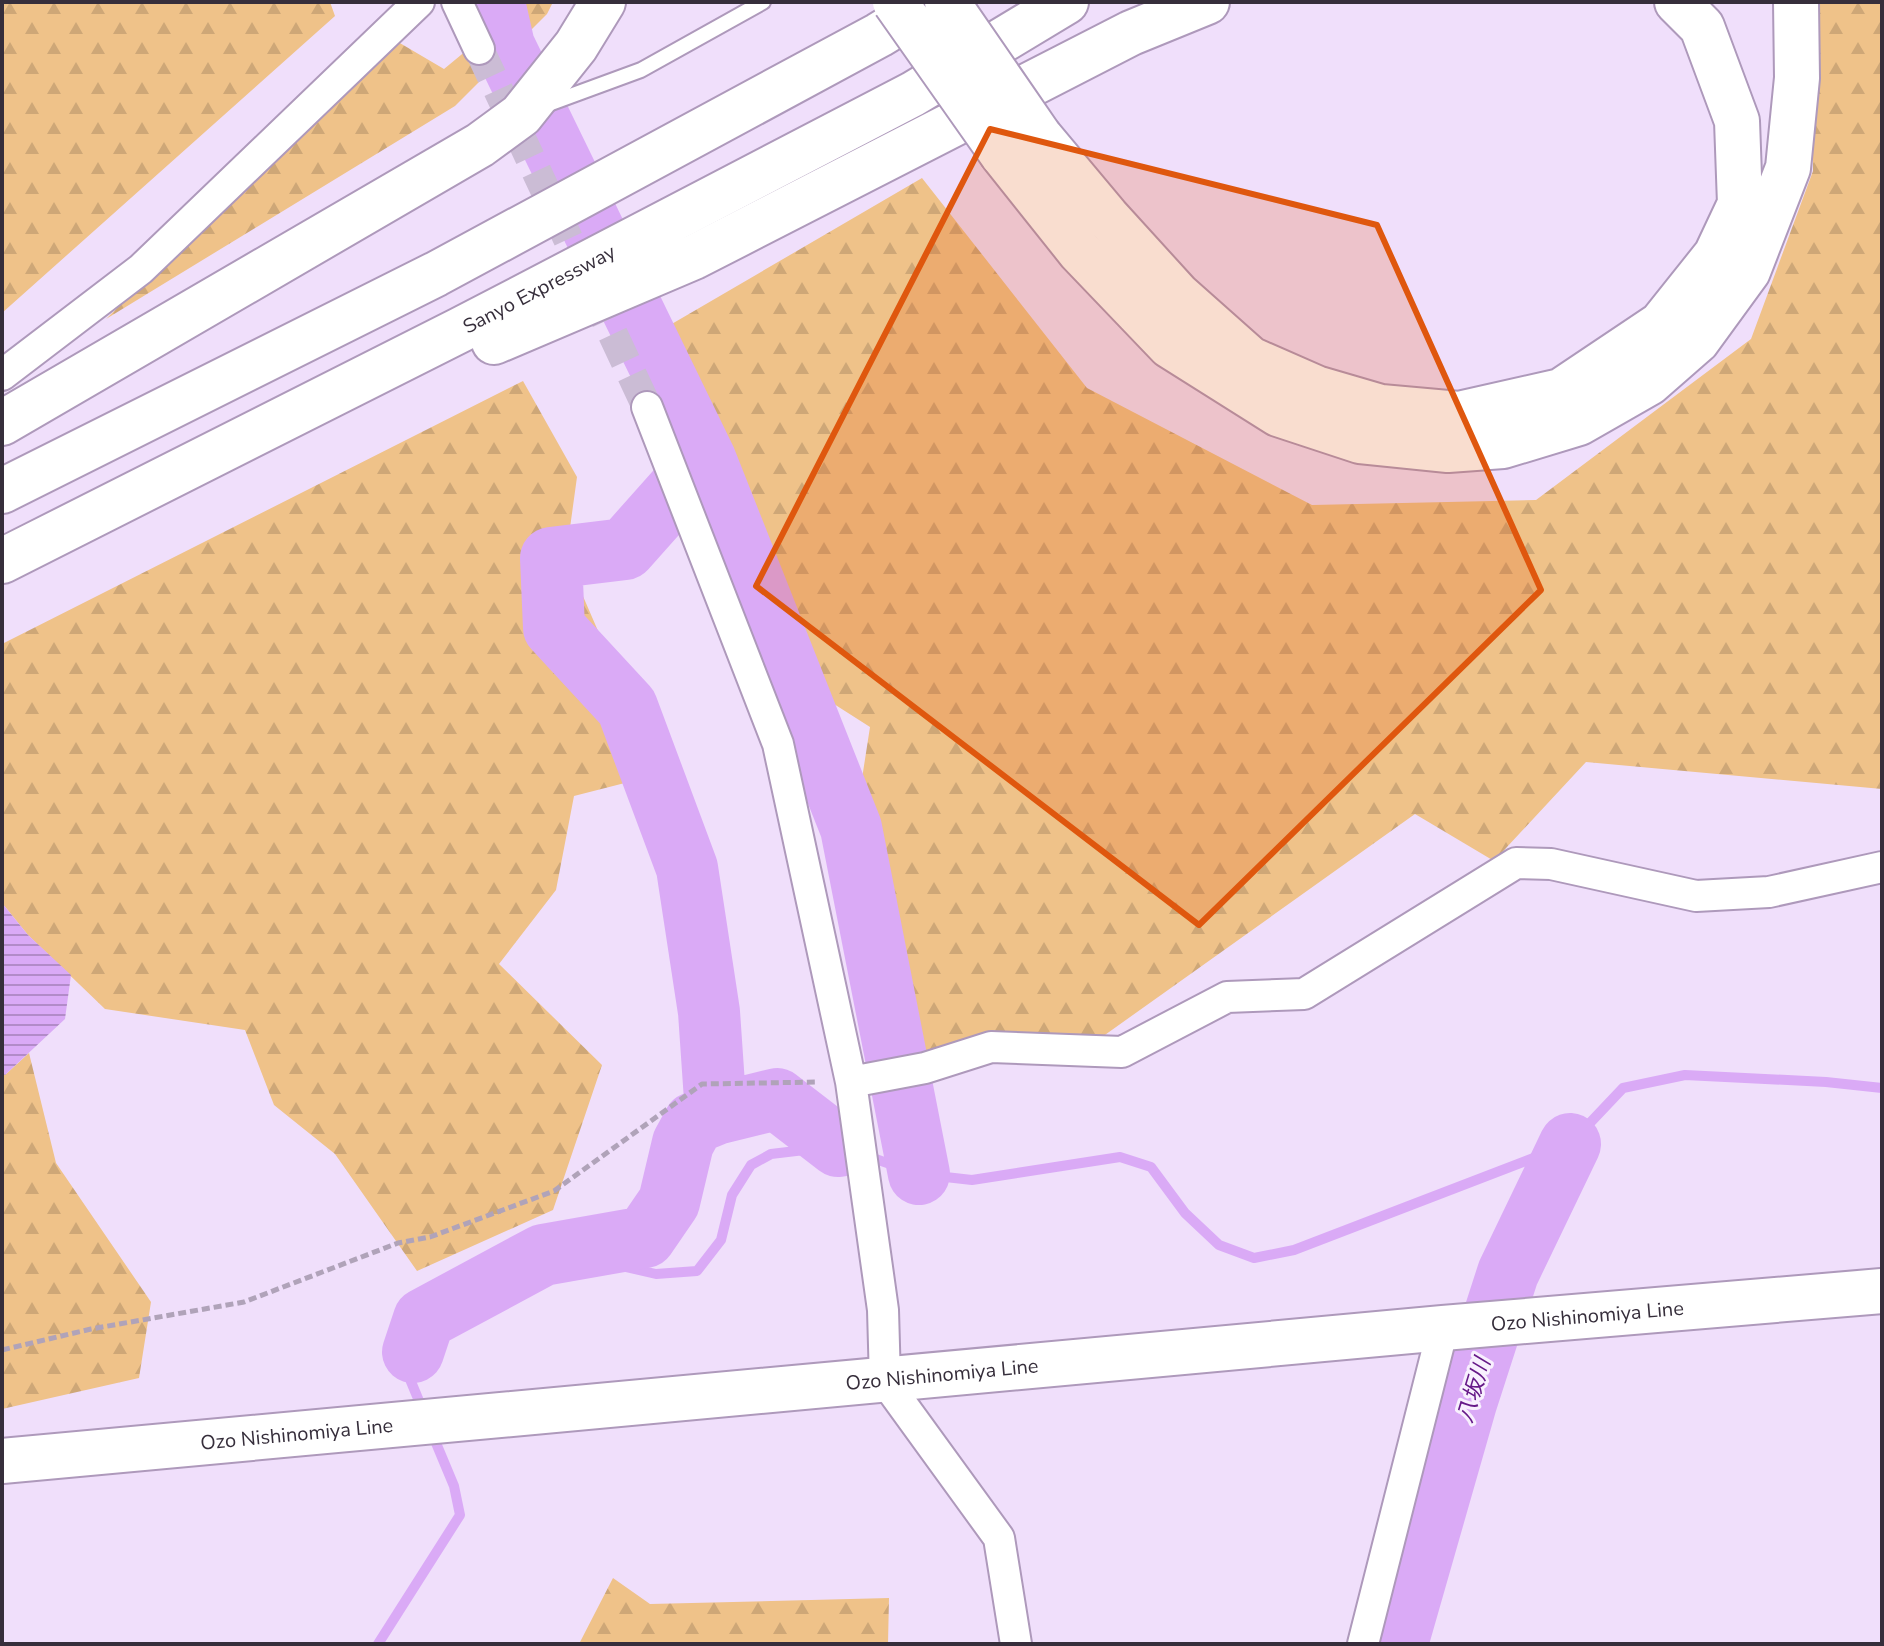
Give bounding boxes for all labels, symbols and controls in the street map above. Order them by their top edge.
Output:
street label: Sanyo Expressway [458,238,621,340]
street label: Ozo Nishinomiya Line [1490,1295,1685,1338]
street label: Ozo Nishinomiya Line [845,1352,1040,1397]
water label: 八坂川 [1450,1352,1499,1426]
street label: Ozo Nishinomiya Line [199,1412,394,1457]

